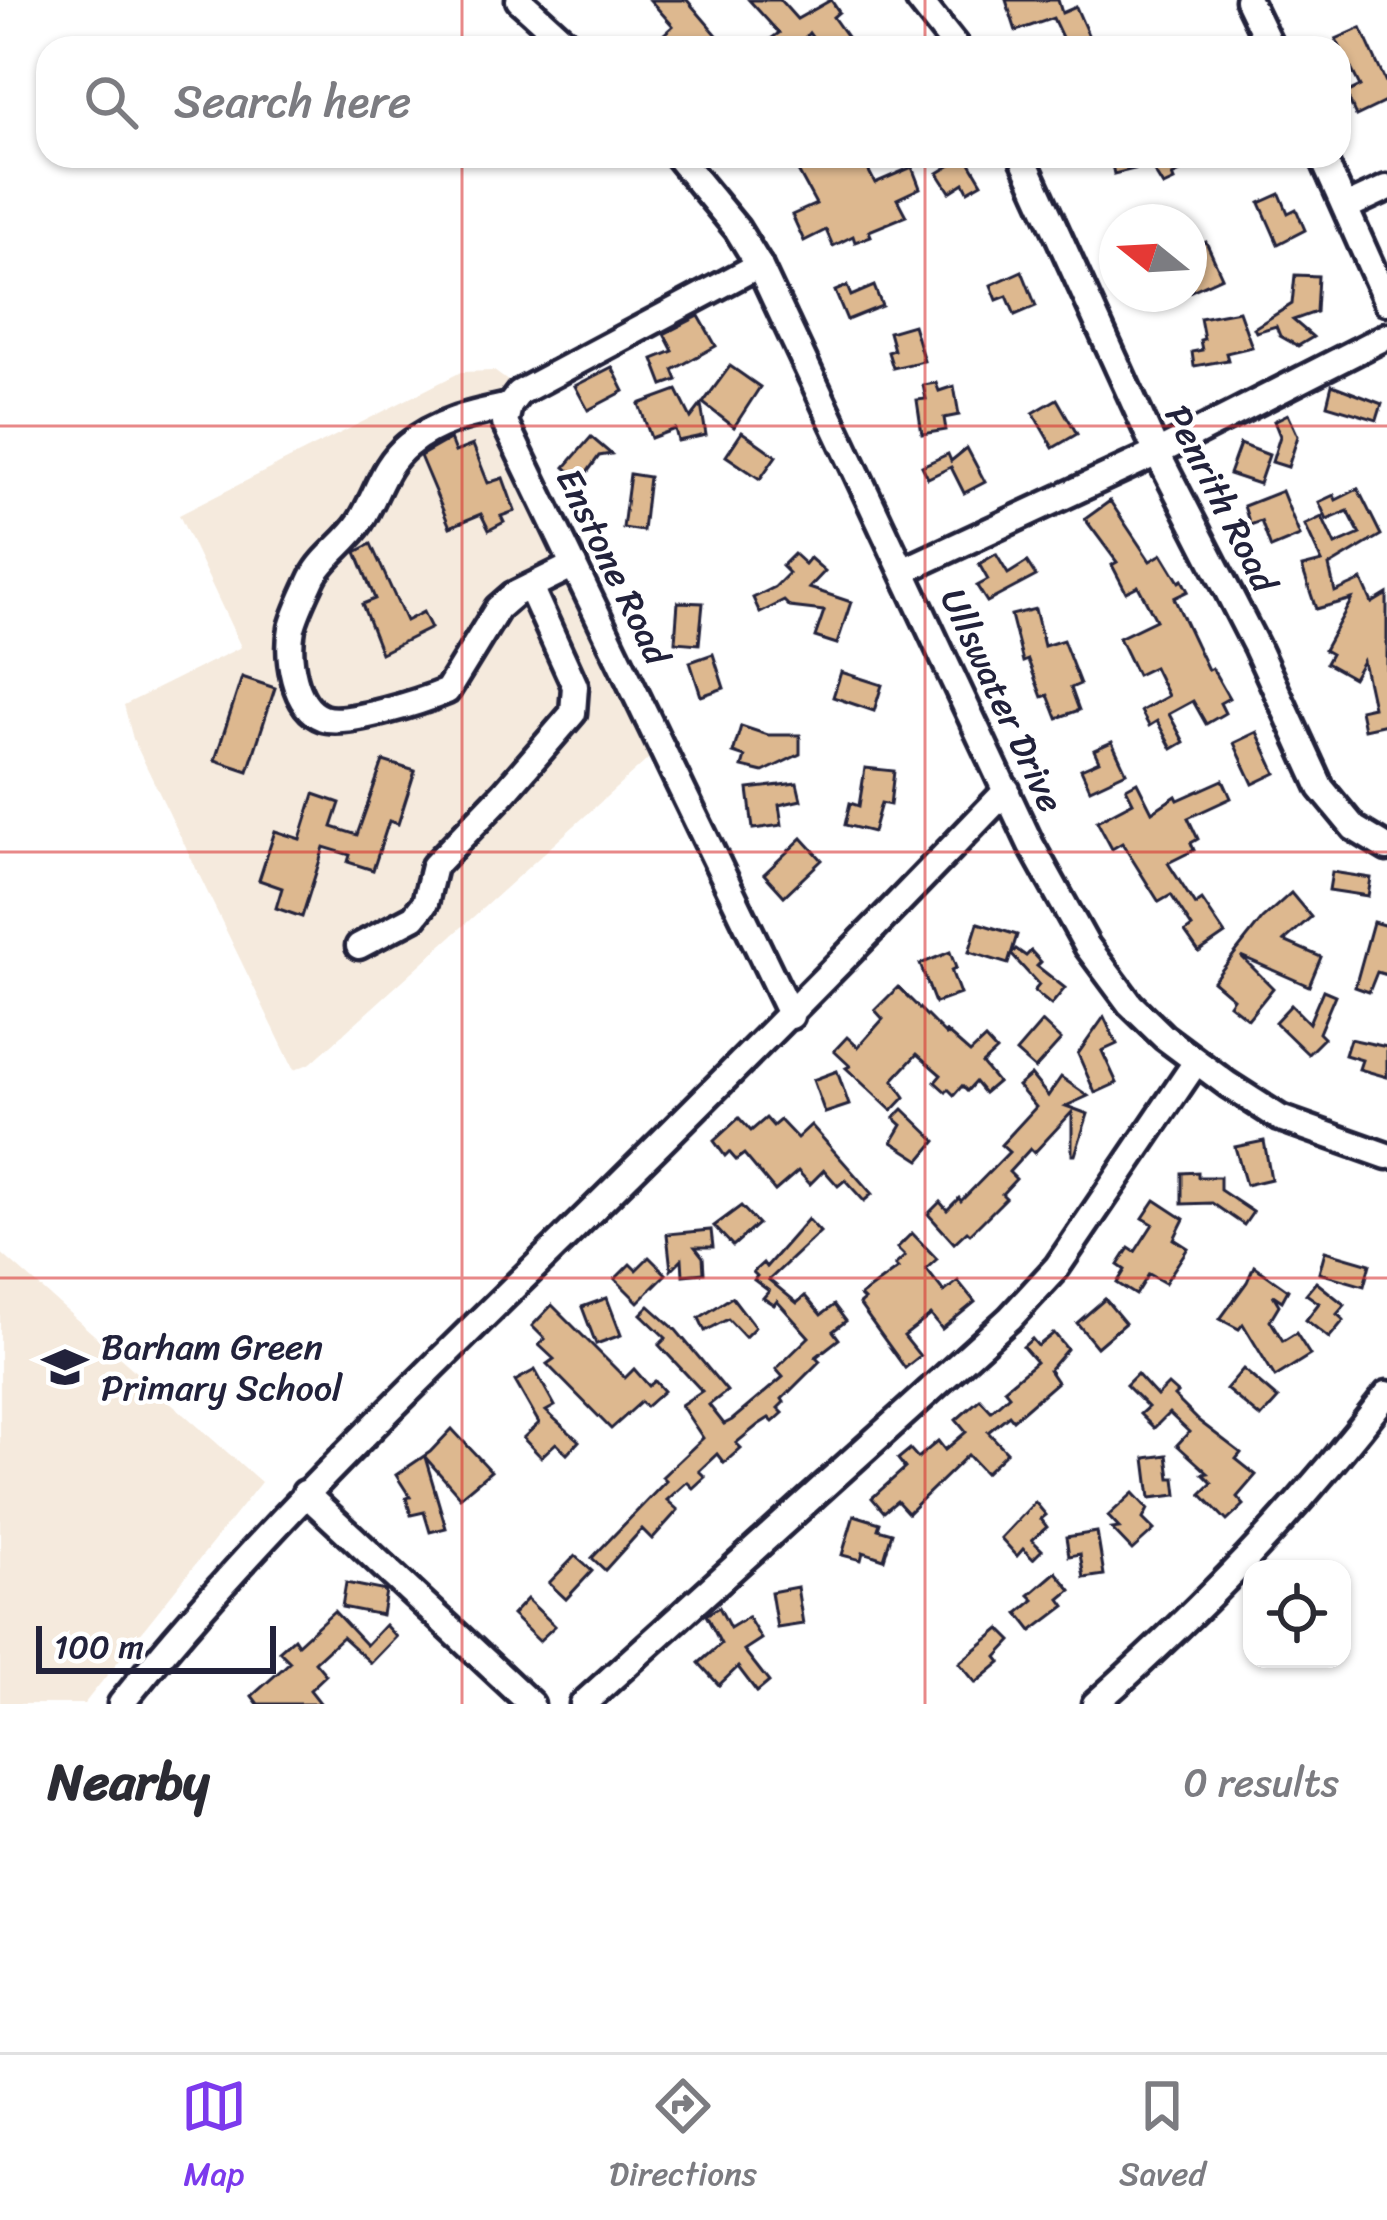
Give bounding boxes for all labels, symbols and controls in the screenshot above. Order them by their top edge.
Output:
search box [36,36,1351,168]
text: Search here [174,62,411,142]
icon: search [78,69,144,135]
north arrow [1099,204,1207,312]
street label: Penrith Road [1146,393,1297,606]
street label: Enstone Road [538,457,689,678]
street label: Ullswater Drive [922,577,1082,824]
place label: Barham Green Primary School [101,1315,343,1420]
school or university icon: Barham Green Primary School [40,1342,90,1392]
map controls [1243,1560,1351,1668]
button: locate [1243,1560,1351,1668]
text: 100 m [54,1618,144,1676]
scale bar [36,1620,276,1673]
text: Nearby [48,1737,209,1827]
text: 0 results [1183,1748,1339,1817]
tab: Map [181,2073,247,2203]
tab: Directions [609,2073,757,2203]
tab: Saved [1119,2073,1206,2203]

